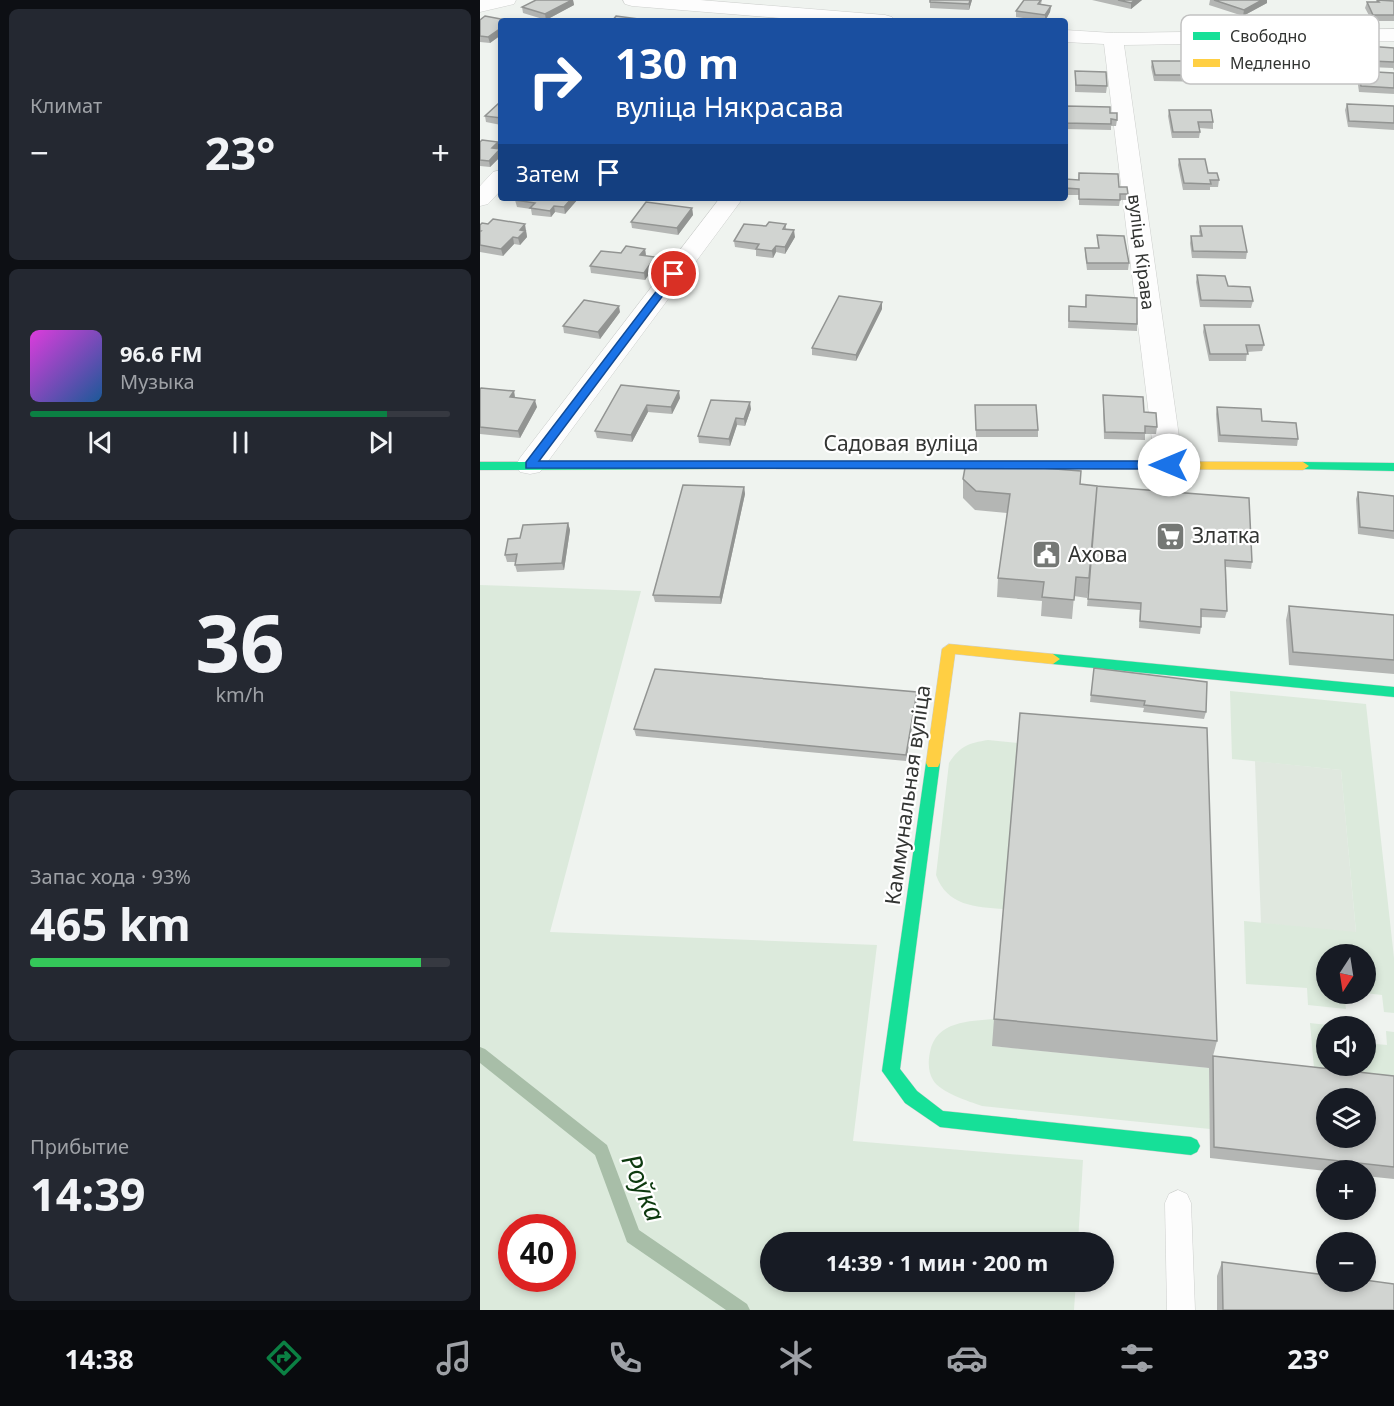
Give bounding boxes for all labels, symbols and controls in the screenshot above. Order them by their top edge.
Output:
legend [1181,15,1379,84]
text: Свободно [1230,25,1307,47]
text: 130 m [615,34,739,91]
icon: right [516,42,594,120]
text: Медленно [1230,52,1311,74]
text: вуліца Някрасава [615,88,844,125]
text: Климат [30,92,102,119]
text: 23° [205,122,275,183]
text: − [30,130,49,175]
text: + [431,130,450,175]
icon: arrive [592,156,625,189]
text: Затем [516,158,580,188]
street label: вуліца Кірава [1123,193,1161,311]
pin [648,248,699,299]
icon: arrive [657,257,690,290]
text: 96.6 FM [120,338,202,368]
text: Музыка [120,368,195,395]
icon: previous [84,426,117,459]
icon: pause [224,426,257,459]
icon: next [364,426,397,459]
street label: Садовая вуліца [824,429,978,457]
position arrow [1137,433,1201,497]
supermarket icon: Златка [1155,520,1187,552]
place label: Златка [1192,521,1260,549]
public building icon: Ахова [1031,539,1063,571]
place label: Ахова [1068,540,1128,568]
text: 36 [195,589,285,695]
text: km/h [215,681,265,708]
street label: Каммунальная вуліца [878,683,936,907]
text: Запас хода · 93% [30,863,191,890]
text: 465 km [30,893,191,954]
north arrow [1316,944,1376,1004]
map controls [1316,944,1376,1292]
button: sound [1316,1016,1376,1076]
button: layers [1316,1088,1376,1148]
text: Прибытие [30,1133,129,1160]
water label: Роўка [614,1148,675,1227]
button: + [1316,1160,1376,1220]
text: 14:39 [30,1163,146,1224]
speed limit sign: 40 [498,1214,576,1292]
button: − [1316,1232,1376,1292]
text: 14:39 · 1 мин · 200 m [826,1247,1048,1277]
icon: directions [263,1337,305,1379]
icon: music [433,1337,475,1379]
icon: phone [604,1337,646,1379]
icon: climate [775,1337,817,1379]
icon: car [946,1337,988,1379]
icon: filters [1116,1337,1158,1379]
text: 14:38 [64,1340,134,1377]
text: 23° [1287,1340,1330,1377]

